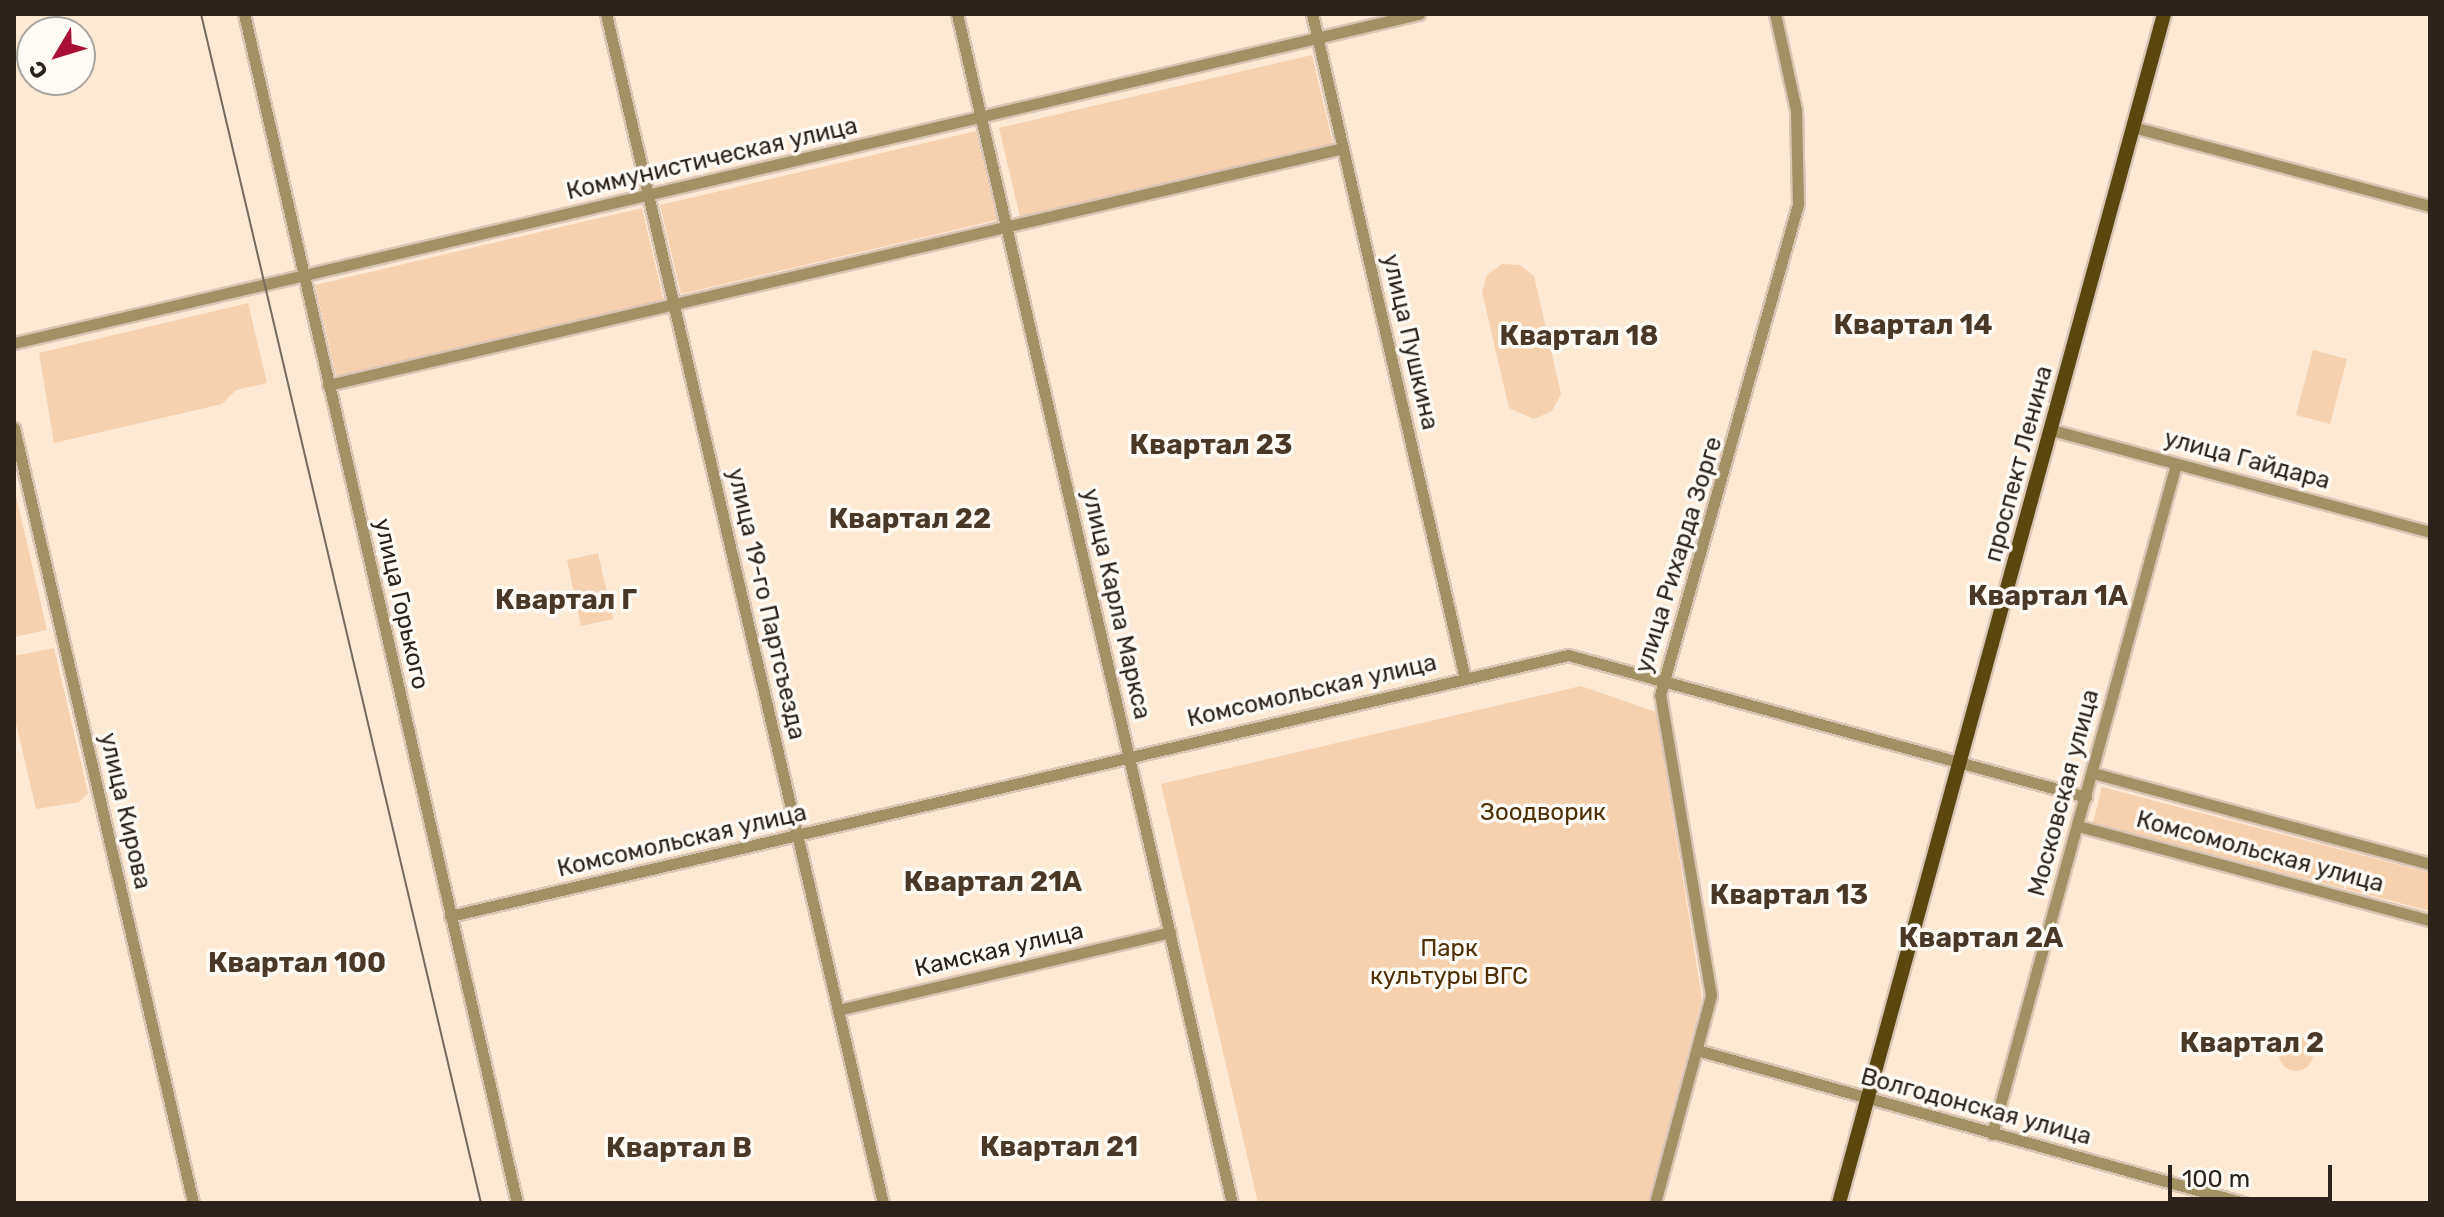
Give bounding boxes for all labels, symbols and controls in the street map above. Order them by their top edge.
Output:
north arrow [16,16,96,96]
text: С [23,55,54,84]
street label: Коммунистическая улица [564,111,860,207]
street label: улица Пушкина [1376,251,1444,433]
district label: Квартал 14 [1833,308,1993,342]
district label: Квартал 18 [1500,319,1658,353]
street label: проспект Ленина [1979,363,2059,565]
street label: улица Гайдара [2161,424,2333,496]
district label: Квартал 23 [1130,428,1292,462]
street label: улица Рихарда Зорге [1629,433,1729,677]
street label: улица 19-го Партсъезда [721,465,811,743]
street label: улица Карла Маркса [1075,486,1157,722]
district label: Квартал 22 [829,502,991,536]
street label: улица Горького [367,516,435,692]
district label: Квартал 1А [1968,579,2128,613]
district label: Квартал Г [495,583,637,617]
street label: Комсомольская улица [1185,648,1439,734]
street label: Московская улица [2023,686,2105,900]
street label: улица Кирова [93,730,157,892]
street label: Комсомольская улица [555,798,809,884]
park label: Зоодворик [1480,799,1606,827]
street label: Комсомольская улица [2133,805,2387,899]
district label: Квартал 21А [904,865,1082,899]
district label: Квартал 13 [1710,878,1868,912]
street label: Камская улица [912,917,1086,983]
district label: Квартал 2А [1899,921,2063,955]
park label: Парк культуры ВГС [1370,935,1528,991]
district label: Квартал 100 [208,946,386,980]
district label: Квартал 2 [2180,1026,2324,1060]
street label: Волгодонская улица [1858,1062,2094,1152]
district label: Квартал 21 [980,1130,1138,1164]
district label: Квартал В [606,1131,752,1165]
scale bar [2172,1149,2336,1199]
text: 100 m [2182,1165,2250,1193]

